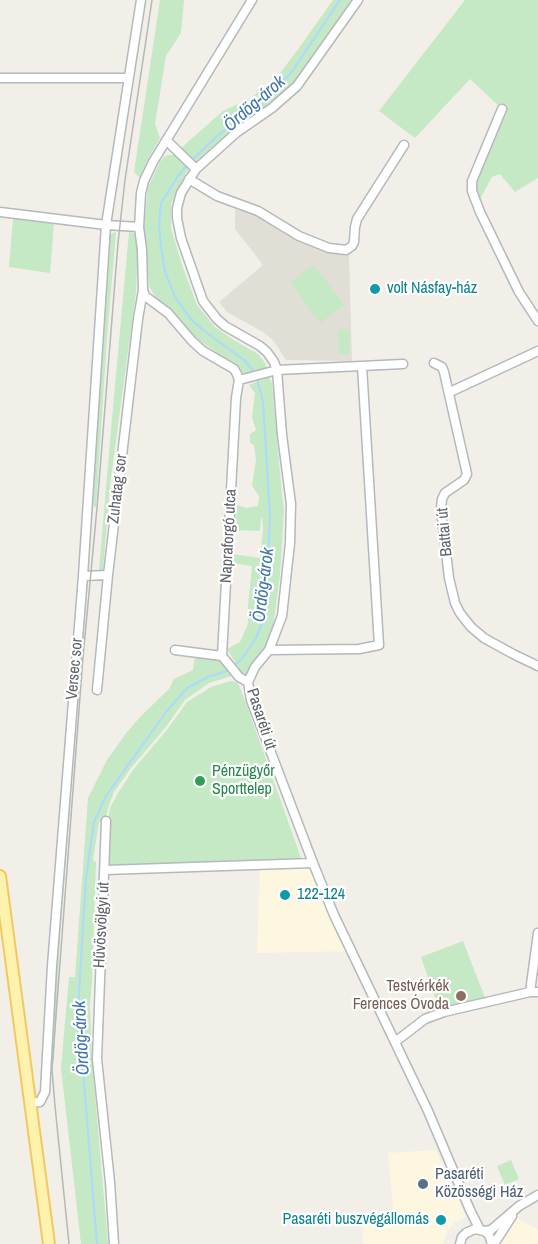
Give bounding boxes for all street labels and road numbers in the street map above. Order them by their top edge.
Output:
street label: Zuhatag sor [104,453,132,525]
street label: Napraforgó utca [217,489,241,583]
street label: Battai út [433,507,457,557]
street label: Versec sor [63,637,87,701]
street label: Pasaréti út [242,686,280,752]
street label: Hűvösvölgyi út [90,882,114,968]

